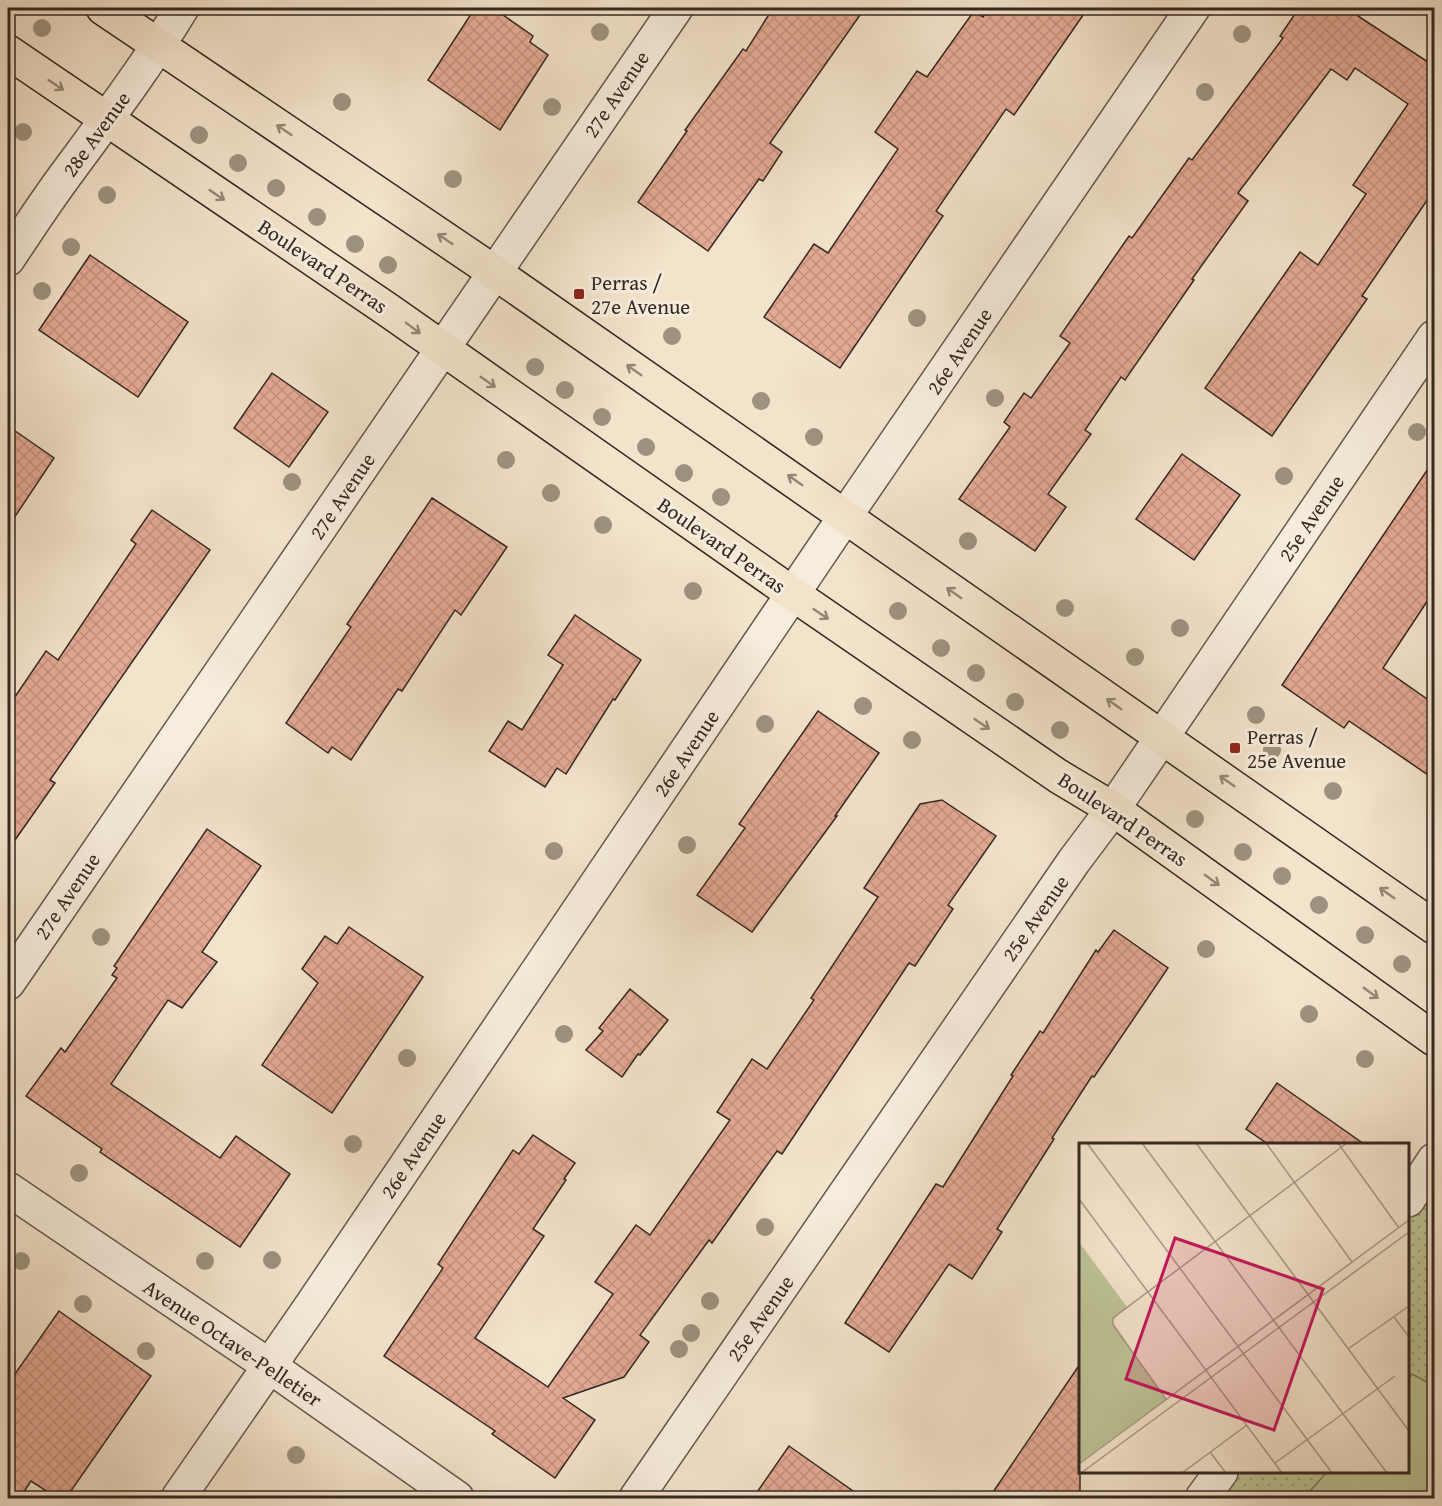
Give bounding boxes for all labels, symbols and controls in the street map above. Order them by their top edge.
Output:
street label: 27e Avenue [575,44,657,144]
one-way arrow [47,79,63,91]
street label: 28e Avenue [54,85,138,183]
one-way arrow [276,124,292,136]
one-way arrow [209,188,226,201]
street label: Boulevard Perras [252,211,394,321]
one-way arrow [438,233,454,245]
place label: Perras / 27e Avenue [591,267,690,322]
marker: Perras / 27e Avenue [572,287,586,301]
street label: 26e Avenue [918,301,1000,401]
one-way arrow [404,322,420,335]
one-way arrow [626,363,643,375]
one-way arrow [480,376,496,388]
street label: 27e Avenue [301,446,383,546]
street label: 25e Avenue [1270,468,1352,568]
one-way arrow [787,474,803,486]
street label: Boulevard Perras [651,489,793,601]
one-way arrow [946,587,963,599]
one-way arrow [812,608,829,620]
one-way arrow [1106,698,1123,710]
street label: 26e Avenue [645,703,727,803]
one-way arrow [973,718,989,730]
place label: Perras / 25e Avenue [1247,721,1346,776]
marker: Perras / 25e Avenue [1228,741,1242,755]
street label: Boulevard Perras [1052,764,1194,874]
one-way arrow [1219,775,1236,787]
street label: 27e Avenue [26,846,108,946]
street label: 25e Avenue [994,868,1076,968]
one-way arrow [1203,874,1219,886]
one-way arrow [1379,887,1395,899]
one-way arrow [1362,987,1378,999]
street label: 26e Avenue [372,1105,454,1205]
inset map [1079,1143,1409,1473]
street label: 25e Avenue [719,1268,801,1368]
street label: Avenue Octave-Pelletier [137,1271,329,1415]

